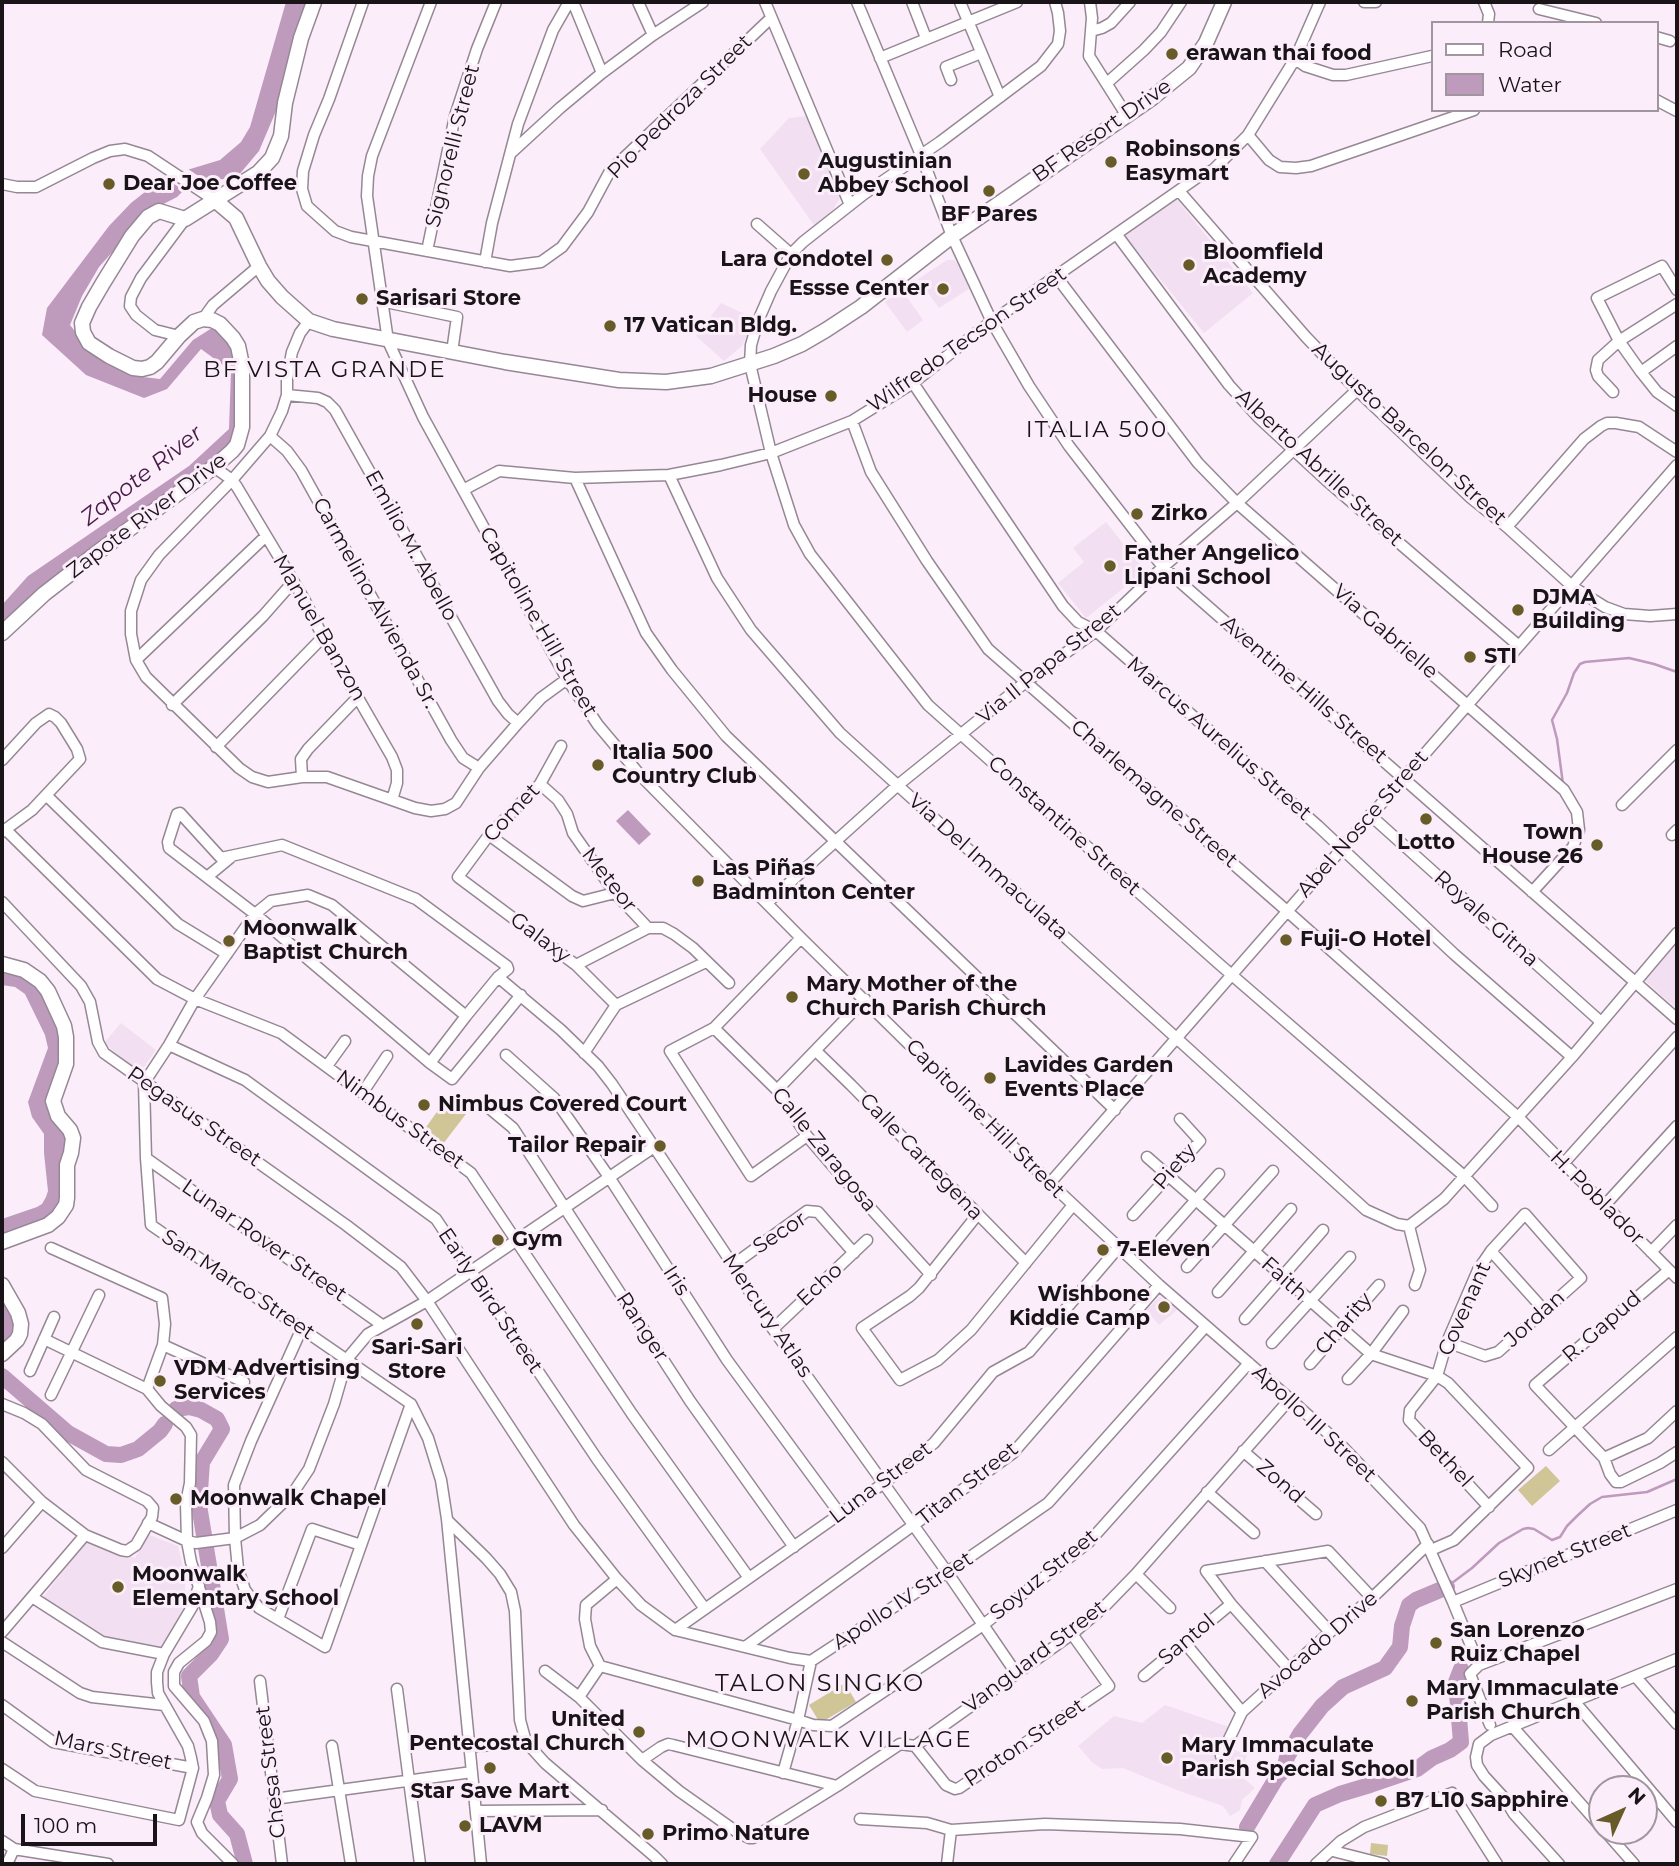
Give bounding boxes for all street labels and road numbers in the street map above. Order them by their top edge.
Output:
street label: Pio Pedroza Street [602,29,758,185]
street label: Signorelli Street [421,62,485,230]
street label: BF Resort Drive [1028,74,1176,188]
street label: Wilfredo Tecson Street [863,262,1071,418]
street label: Augusto Barcelon Street [1306,337,1512,531]
street label: Alberto Abrille Street [1230,384,1408,552]
street label: Zapote River Drive [62,448,232,584]
street label: Emilio M. Abello [359,466,463,626]
street label: Carmelino Alvienda Sr. [307,493,443,713]
street label: Capitoline Hill Street [473,523,603,721]
street label: Manuel Banzon [267,550,371,706]
street label: Via Gabrielle [1327,579,1443,685]
street label: Via Il Papa Street [972,598,1126,730]
street label: Aventine Hills Street [1216,611,1392,769]
street label: Marcus Aurelius Street [1121,652,1317,826]
street label: Charlemagne Street [1065,715,1243,873]
street label: Abel Nosce Street [1292,745,1434,903]
street label: Constantine Street [982,751,1146,901]
street label: Comet [479,778,545,848]
street label: Via Del Immaculata [903,788,1073,946]
street label: Meteor [576,843,642,917]
street label: Royale Gitna [1429,865,1543,973]
street label: Galaxy [505,907,575,969]
street label: Capitoline Hill Street [900,1034,1070,1204]
street label: Pegasus Street [122,1061,266,1173]
street label: Nimbus Street [331,1065,469,1175]
street label: Calle Zaragosa [766,1083,882,1217]
street label: Calle Cartegena [854,1088,988,1226]
street label: Piety [1148,1139,1202,1195]
street label: H. Poblador [1545,1146,1649,1250]
street label: Lunar Rover Street [176,1174,352,1308]
street label: Secor [748,1206,812,1260]
street label: San Marco Street [157,1224,319,1346]
street label: Early Bird Street [432,1224,548,1378]
street label: Mercury Atlas [716,1249,818,1383]
street label: Faith [1256,1252,1312,1306]
street label: Echo [792,1258,848,1312]
street label: Covenant [1433,1258,1497,1360]
street label: Iris [657,1261,695,1301]
street label: Jordan [1500,1285,1570,1353]
street label: R. Gapud [1557,1286,1647,1368]
street label: Ranger [610,1288,674,1366]
street label: Charity [1310,1288,1378,1360]
street label: Apollo III Street [1247,1360,1381,1488]
street label: Bethel [1412,1425,1478,1493]
street label: Luna Street [825,1436,937,1530]
street label: Titan Street [912,1437,1024,1531]
street label: Zond [1251,1454,1309,1510]
street label: Skynet Street [1495,1518,1635,1594]
street label: Soyuz Street [985,1524,1103,1626]
street label: Apollo IV Street [828,1546,978,1656]
street label: Avocado Drive [1253,1586,1383,1704]
street label: Vanguard Street [959,1595,1111,1719]
street label: Santol [1153,1609,1221,1671]
street label: Proton Street [960,1693,1090,1793]
street label: Chesa Street [250,1704,292,1840]
street label: Mars Street [52,1726,174,1776]

